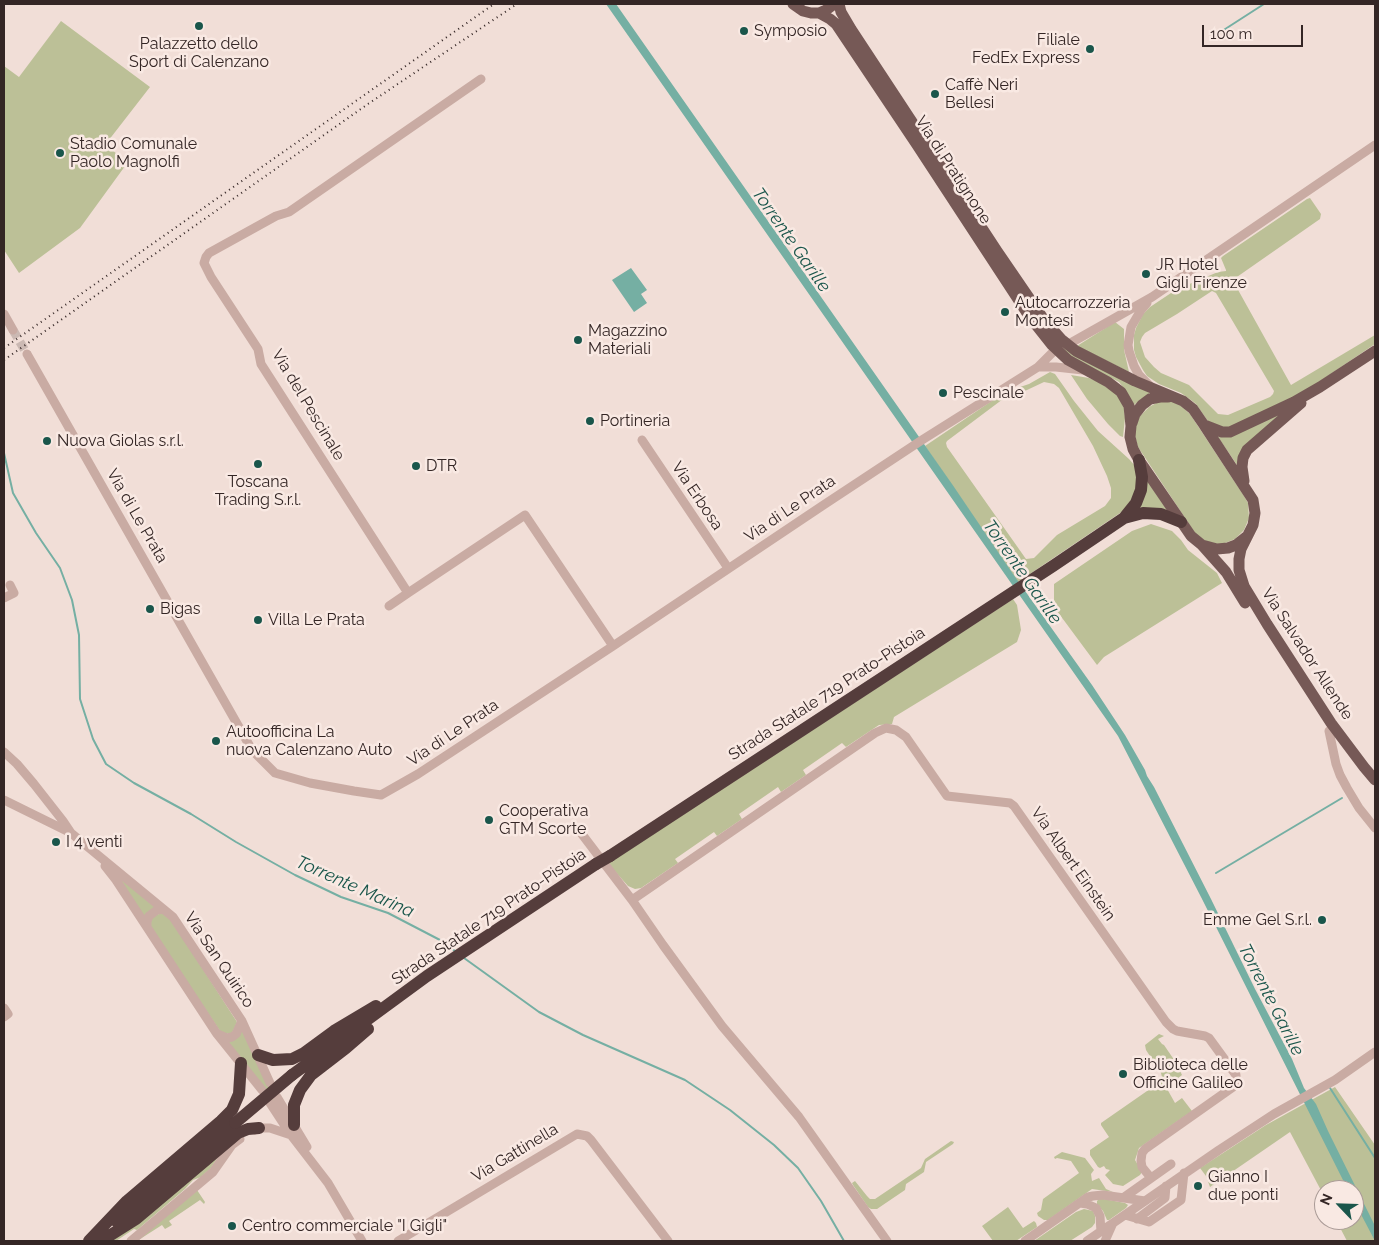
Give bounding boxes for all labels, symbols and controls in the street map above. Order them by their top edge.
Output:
scale bar [1204,15,1305,47]
marker: Palazzetto dello Sport di Calenzano [193,20,205,32]
place label: Symposio [754,21,827,41]
marker: Symposio [738,25,750,37]
text: 100 m [1210,25,1252,43]
place label: Filiale FedEx Express [972,30,1080,68]
place label: Palazzetto dello Sport di Calenzano [129,34,269,72]
marker: Filiale FedEx Express [1084,43,1096,55]
place label: Caffè Neri Bellesi [945,75,1018,113]
marker: Caffè Neri Bellesi [929,88,941,100]
street label: Via di Pratignone [911,112,995,228]
place label: Stadio Comunale Paolo Magnolfi [70,134,197,172]
marker: Stadio Comunale Paolo Magnolfi [54,147,66,159]
water label: Torrente Garille [747,184,835,296]
place label: JR Hotel Gigli Firenze [1156,255,1247,293]
marker: JR Hotel Gigli Firenze [1140,268,1152,280]
place label: Autocarrozzeria Montesi [1015,293,1130,331]
marker: Autocarrozzeria Montesi [999,306,1011,318]
place label: Magazzino Materiali [588,321,667,359]
marker: Magazzino Materiali [572,334,584,346]
street label: Via del Pescinale [267,346,349,464]
place label: Pescinale [953,383,1024,403]
marker: Pescinale [937,387,949,399]
place label: Portineria [600,411,670,431]
marker: Portineria [584,415,596,427]
place label: Nuova Giolas s.r.l. [57,431,184,451]
marker: Nuova Giolas s.r.l. [41,435,53,447]
place label: DTR [426,456,457,476]
marker: Toscana Trading S.r.l. [252,458,264,470]
street label: Via Erbosa [667,458,727,534]
marker: DTR [410,460,422,472]
street label: Via di Le Prata [102,465,172,567]
place label: Toscana Trading S.r.l. [215,472,301,510]
street label: Via di Le Prata [741,472,839,546]
water label: Torrente Garille [978,516,1066,628]
street label: Via Salvador Allende [1257,584,1357,724]
place label: Bigas [160,599,200,619]
marker: Bigas [144,603,156,615]
place label: Villa Le Prata [268,610,365,630]
marker: Villa Le Prata [252,614,264,626]
street label: Strada Statale 719 Prato-Pistoia [725,623,929,765]
street label: Via di Le Prata [404,696,502,770]
place label: Autoofficina La nuova Calenzano Auto [226,722,392,760]
marker: Autoofficina La nuova Calenzano Auto [210,735,222,747]
place label: Cooperativa GTM Scorte [499,801,588,839]
street label: Via Albert Einstein [1027,803,1119,925]
marker: Cooperativa GTM Scorte [483,814,495,826]
place label: I 4 venti [66,832,123,852]
marker: I 4 venti [50,836,62,848]
street label: Strada Statale 719 Prato-Pistoia [388,845,590,989]
water label: Torrente Marina [293,851,417,923]
street label: Via San Quirico [180,908,258,1012]
place label: Emme Gel S.r.l. [1203,910,1312,930]
marker: Emme Gel S.r.l. [1316,914,1328,926]
water label: Torrente Garille [1234,941,1308,1059]
place label: Biblioteca delle Officine Galileo [1133,1055,1248,1093]
marker: Biblioteca delle Officine Galileo [1117,1068,1129,1080]
street label: Via Gattinella [468,1120,562,1186]
place label: Gianno I due ponti [1208,1167,1278,1205]
marker: Gianno I due ponti [1192,1180,1204,1192]
north arrow [1314,1180,1364,1230]
text: N [1317,1191,1336,1207]
place label: Centro commerciale "I Gigli" [242,1216,447,1236]
marker: Centro commerciale "I Gigli" [226,1220,238,1232]

